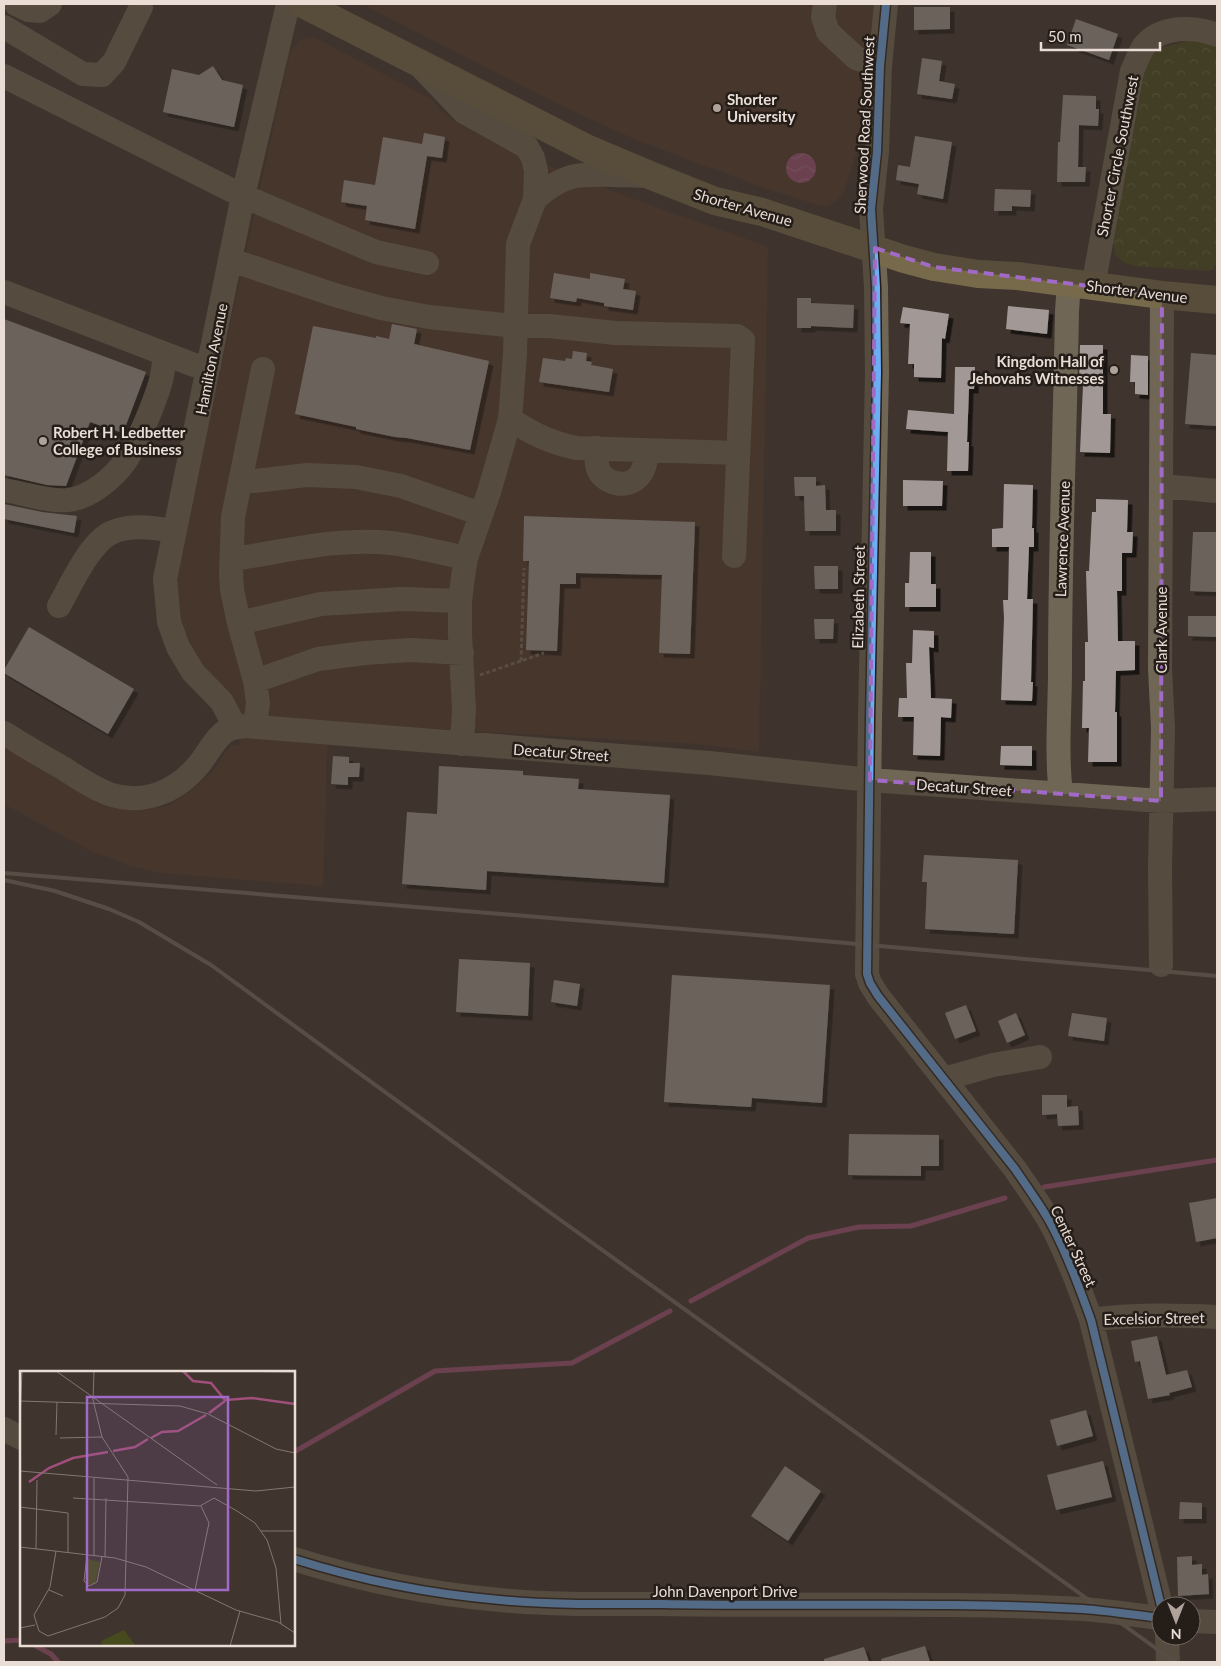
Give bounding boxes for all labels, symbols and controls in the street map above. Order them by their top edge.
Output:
scale bar [1041,20,1160,52]
text: 50 m [1048,27,1082,45]
street label: Sherwood Road Southwest [850,35,878,214]
street label: Shorter Circle Southwest [1093,73,1142,238]
place label: Shorter University [727,90,795,125]
marker: Shorter University [711,102,723,114]
street label: Shorter Avenue [692,184,794,230]
street label: Shorter Avenue [1085,276,1189,306]
street label: Hamilton Avenue [191,302,231,416]
place label: Kingdom Hall of Jehovahs Witnesses [970,352,1105,387]
marker: Kingdom Hall of Jehovahs Witnesses [1108,364,1120,376]
place label: Robert H. Ledbetter College of Business [53,423,186,458]
marker: Robert H. Ledbetter College of Business [37,435,49,447]
street label: Lawrence Avenue [1051,481,1073,597]
street label: Elizabeth Street [848,545,868,649]
street label: Clark Avenue [1152,586,1170,674]
street label: Decatur Street [513,740,610,764]
street label: Decatur Street [916,775,1013,799]
street label: Center Street [1047,1202,1101,1290]
street label: Excelsior Street [1103,1308,1205,1328]
inset map [20,1371,295,1646]
street label: John Davenport Drive [653,1582,797,1600]
north arrow [1151,1596,1201,1646]
text: N [1171,1626,1181,1643]

